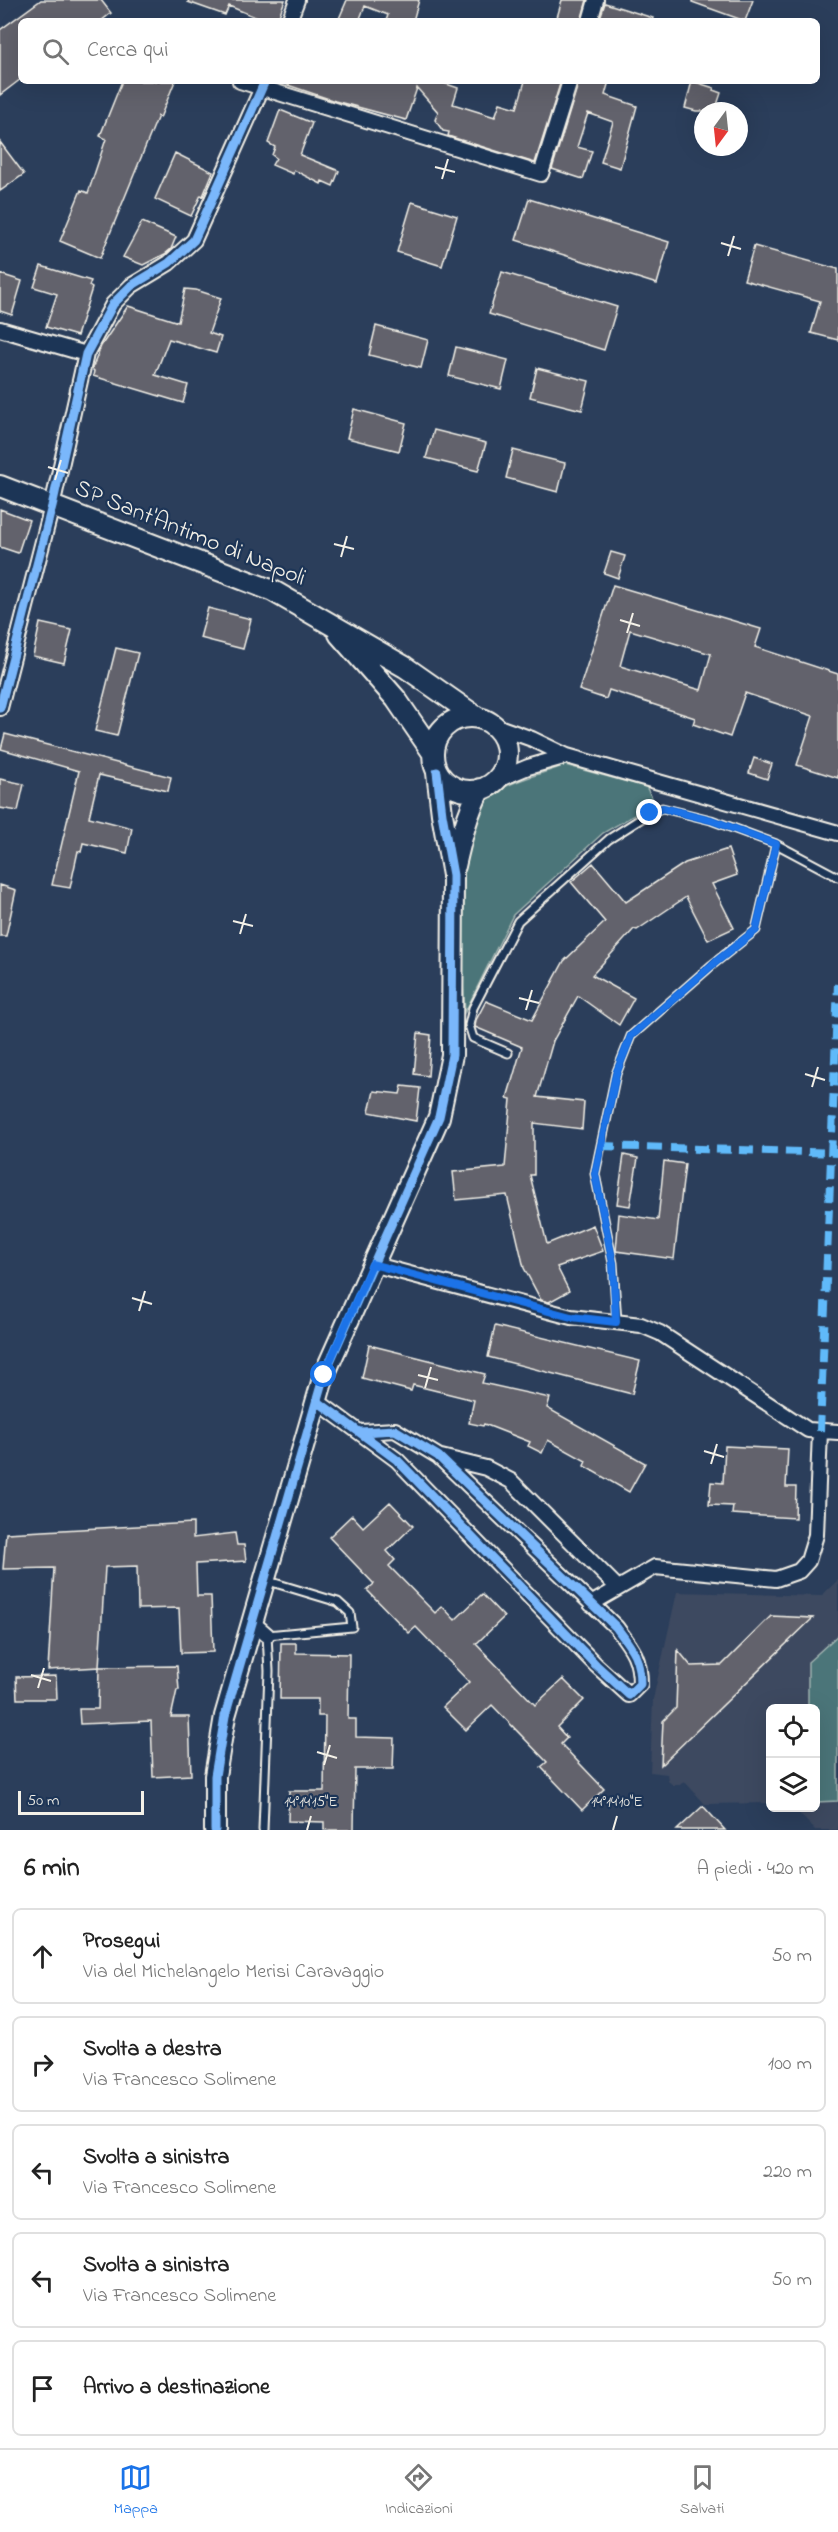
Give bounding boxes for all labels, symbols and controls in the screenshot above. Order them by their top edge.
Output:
search box [18,18,820,84]
icon: search [39,35,72,68]
text: Cerca qui [87,35,169,67]
north arrow [694,102,748,156]
street label: SP Sant'Antimo di Napoli [69,472,311,596]
route end [636,799,662,825]
route start [310,1361,336,1387]
map controls [766,1704,820,1812]
button: locate [766,1704,820,1758]
button: layers [766,1758,820,1812]
scale bar [18,1788,144,1816]
text: 50 m [27,1789,59,1813]
text: 14°14'15"E [284,1791,338,1813]
text: 14°14'10"E [591,1791,643,1813]
text: 6 min [24,1850,80,1888]
text: A piedi · 420 m [697,1855,814,1884]
text: Prosegui [83,1926,160,1958]
icon: ahead [26,1940,59,1973]
text: 50 m [771,1942,812,1971]
text: Via del Michelangelo Merisi Caravaggio [83,1958,384,1987]
text: Svolta a destra [83,2034,222,2066]
icon: right [26,2048,59,2081]
text: 100 m [768,2050,812,2079]
text: Via Francesco Solimene [83,2066,276,2095]
text: Svolta a sinistra [83,2142,230,2174]
icon: left [26,2156,59,2189]
text: 220 m [763,2158,812,2187]
text: Via Francesco Solimene [83,2174,276,2203]
text: Svolta a sinistra [83,2250,230,2282]
icon: left [26,2264,59,2297]
text: 50 m [771,2266,812,2295]
text: Via Francesco Solimene [83,2282,276,2311]
icon: arrive [26,2372,59,2405]
text: Arrivo a destinazione [83,2372,270,2404]
tab: Mappa [113,2461,158,2521]
tab: Indicazioni [385,2461,453,2521]
tab: Salvati [680,2461,724,2521]

